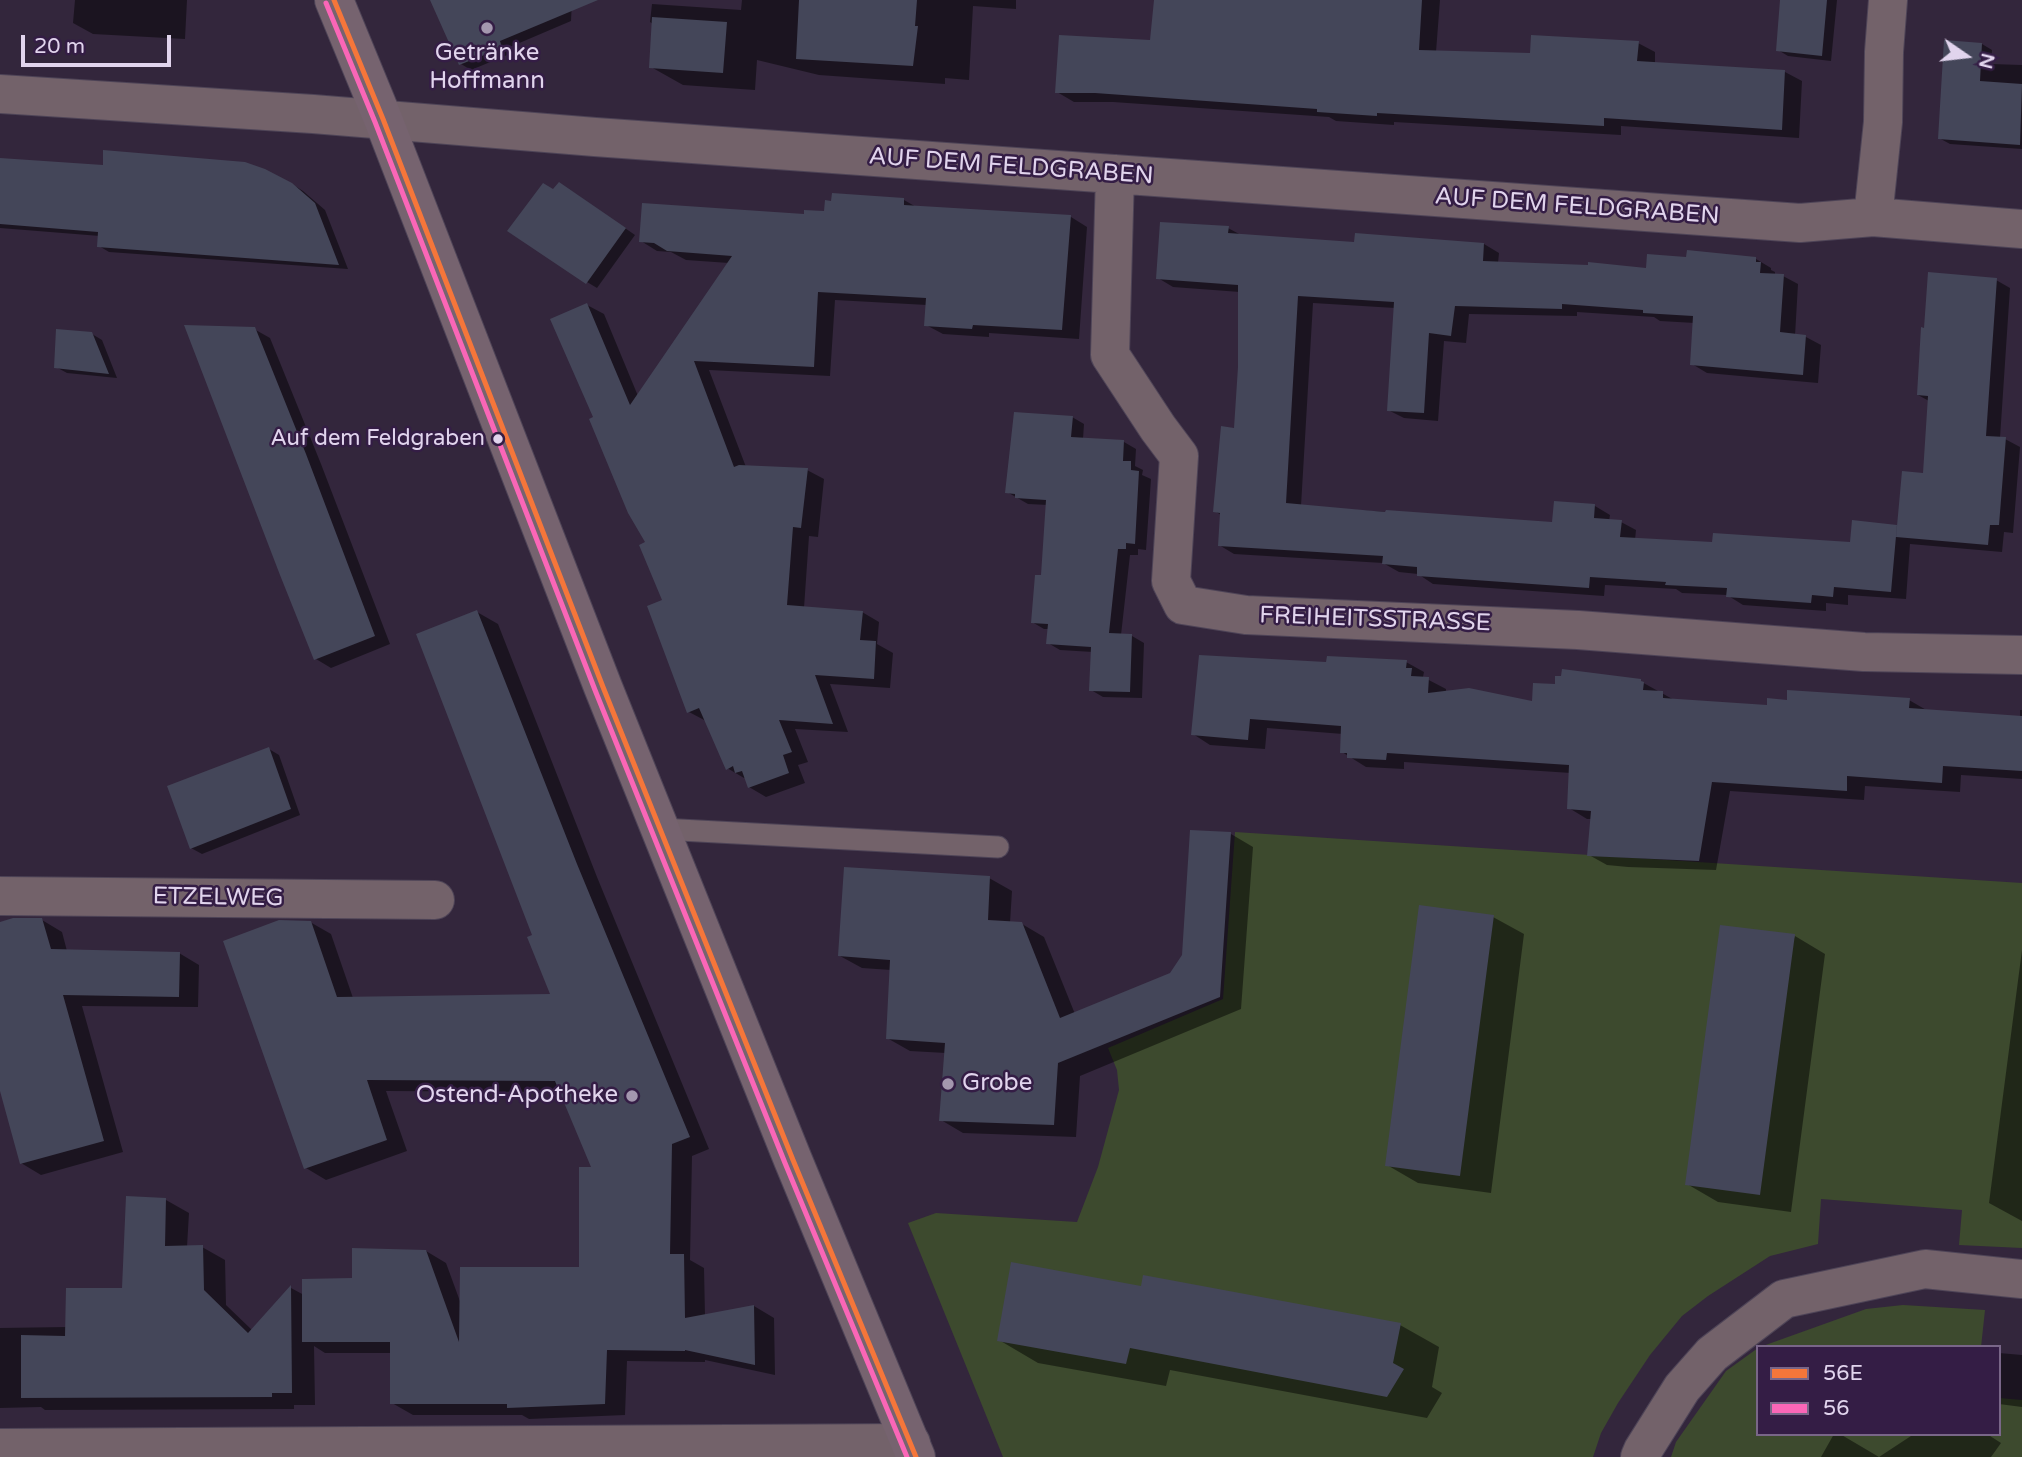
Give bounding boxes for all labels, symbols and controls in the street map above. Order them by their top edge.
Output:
marker: Getränke Hoffmann [479,20,495,36]
scale bar [24,21,175,65]
north arrow [1931,21,2001,91]
text: 20 m [34,34,85,59]
place label: Getränke Hoffmann [429,40,545,96]
text: N [1974,51,1999,71]
street label: AUF DEM FELDGRABEN [868,143,1154,191]
street label: AUF DEM FELDGRABEN [1434,183,1720,231]
place label: Auf dem Feldgraben [270,426,485,452]
marker: Auf dem Feldgraben [491,432,505,446]
street label: FREIHEITSSTRASSE [1259,602,1491,638]
street label: ETZELWEG [152,882,284,914]
place label: Grobe [962,1070,1032,1098]
marker: Grobe [940,1076,956,1092]
place label: Ostend-Apotheke [416,1082,618,1110]
marker: Ostend-Apotheke [624,1088,640,1104]
legend [1756,1345,2001,1436]
text: 56E [1823,1361,1863,1386]
text: 56 [1823,1396,1849,1421]

